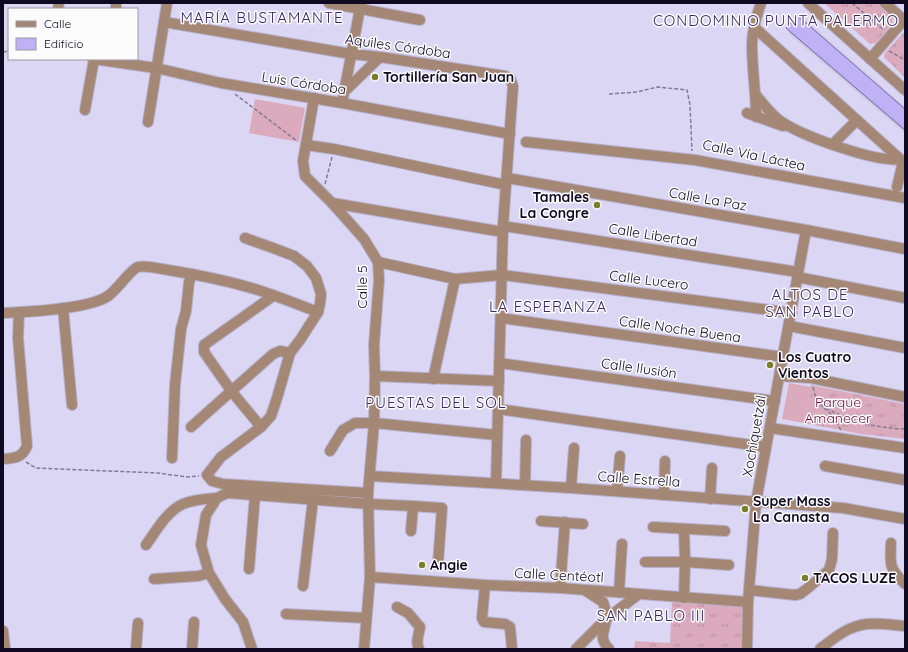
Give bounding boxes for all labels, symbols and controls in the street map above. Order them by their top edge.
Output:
legend [8,8,138,60]
district label: MARÍA BUSTAMANTE [180,8,344,27]
district label: CONDOMINIO PUNTA PALERMO [653,11,899,30]
text: Calle [44,16,72,31]
street label: Aquiles Córdoba [344,30,452,62]
text: Edificio [44,36,84,51]
street label: Luis Córdoba [260,67,348,99]
place label: Tortillería San Juan [383,68,514,86]
marker: Tortillería San Juan [370,72,380,82]
street label: Calle Vía Láctea [701,135,807,175]
street label: Calle La Paz [668,183,749,215]
place label: Tamales La Congre [520,188,589,222]
marker: Tamales La Congre [592,200,602,210]
street label: Calle Libertad [607,219,699,251]
street label: Calle 5 [353,265,371,309]
street label: Calle Lucero [608,266,690,294]
district label: ALTOS DE SAN PABLO [765,285,855,321]
district label: LA ESPERANZA [489,297,607,316]
street label: Calle Noche Buena [618,312,742,346]
place label: Los Cuatro Vientos [778,348,852,382]
street label: Calle Ilusión [600,354,678,382]
marker: Los Cuatro Vientos [765,360,775,370]
district label: PUESTAS DEL SOL [365,393,507,412]
park label: Parque Amanecer [805,393,872,427]
street label: Xochiquetzál [738,394,770,478]
street label: Calle Estrella [597,467,681,491]
place label: Super Mass La Canasta [753,492,831,526]
marker: Super Mass La Canasta [740,504,750,514]
place label: Angie [430,556,468,574]
marker: Angie [417,560,427,570]
street label: Calle Centéotl [514,564,604,586]
place label: TACOS LUZE [813,569,896,587]
marker: TACOS LUZE [800,573,810,583]
district label: SAN PABLO III [597,606,705,625]

